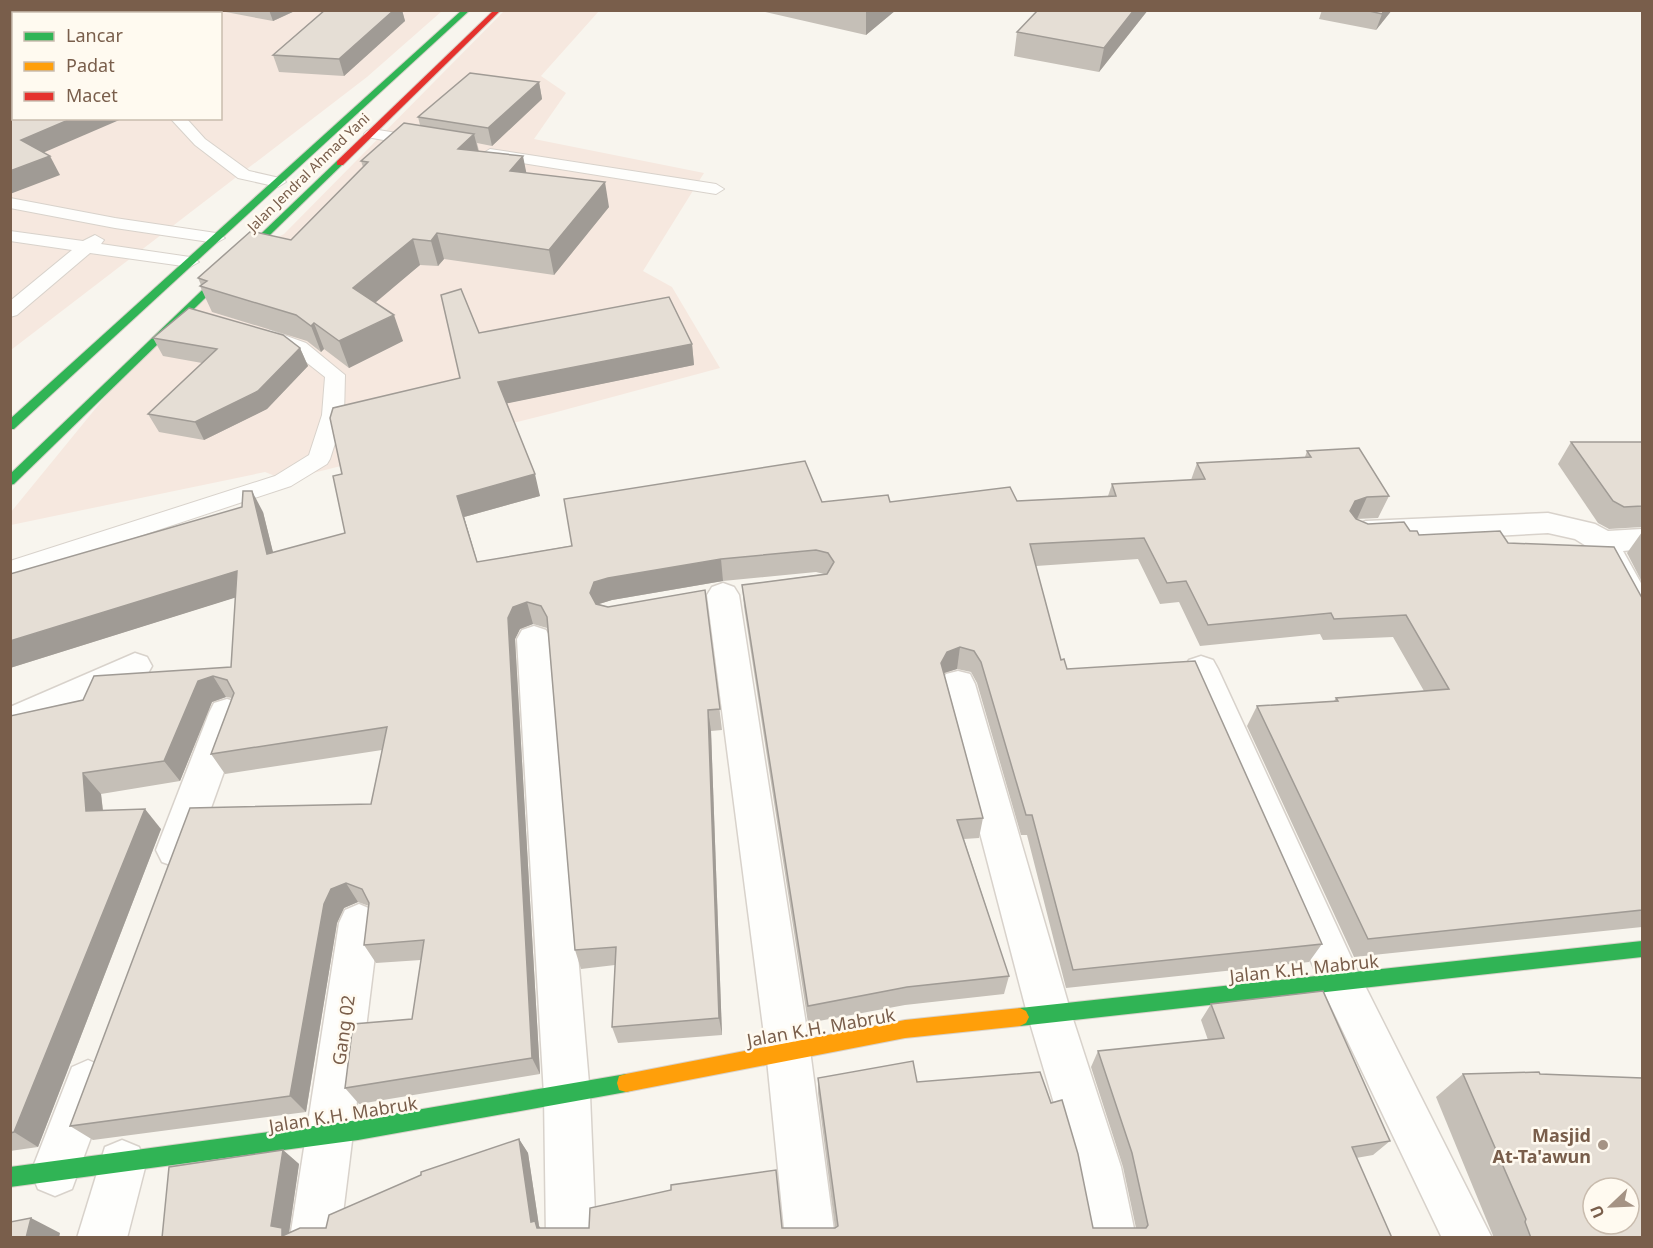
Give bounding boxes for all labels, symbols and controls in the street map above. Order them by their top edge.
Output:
legend [12,12,222,120]
text: Lancar [66,23,123,47]
text: Padat [66,53,115,77]
text: Macet [66,83,118,107]
street label: Jalan Jendral Ahmad Yani [241,108,373,237]
street label: Jalan K.H. Mabruk [1226,948,1380,988]
street label: Gang 02 [326,993,360,1067]
street label: Jalan K.H. Mabruk [743,1002,897,1052]
street label: Jalan K.H. Mabruk [265,1090,419,1138]
place label: Masjid At-Ta'awun [1492,1123,1591,1168]
marker: Masjid At-Ta'awun [1596,1138,1610,1152]
north arrow [1581,1176,1641,1236]
text: U [1585,1202,1610,1222]

